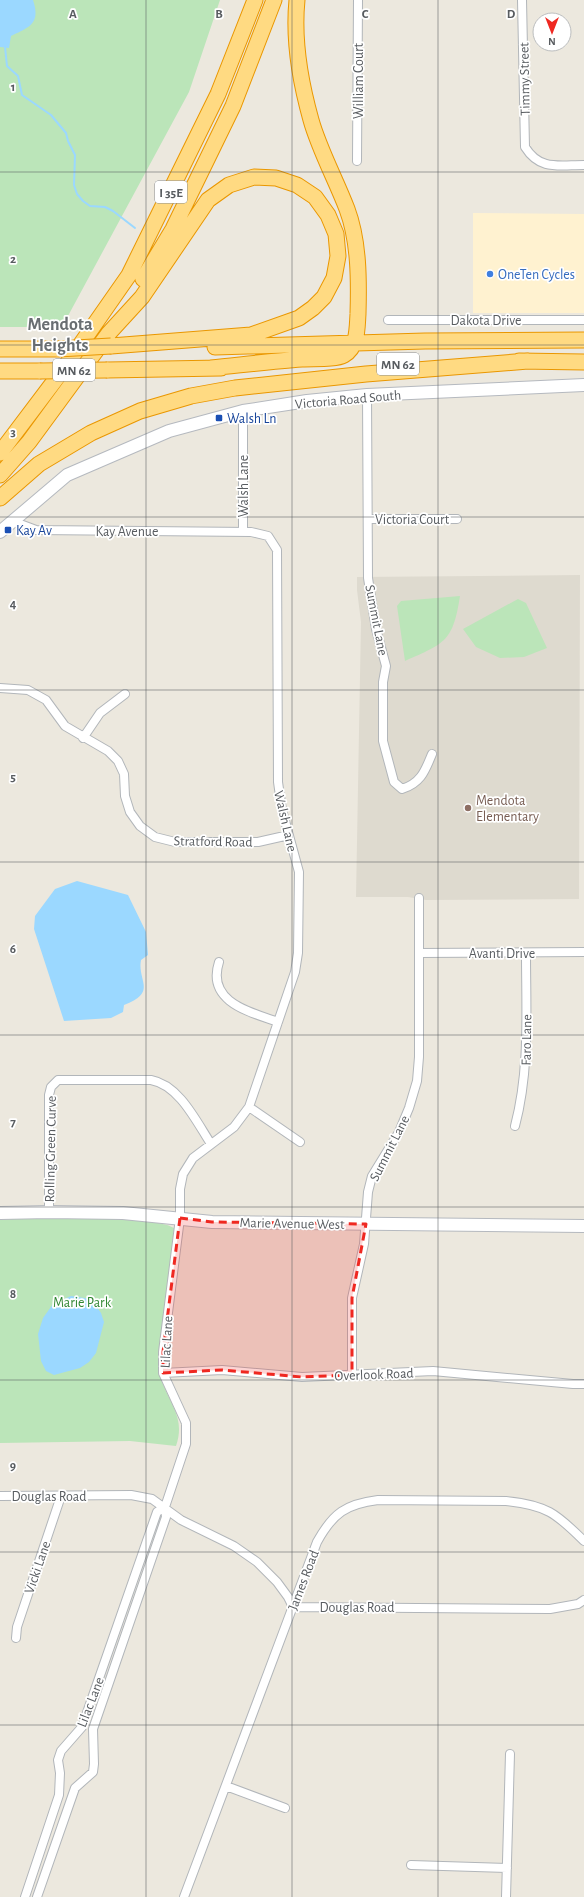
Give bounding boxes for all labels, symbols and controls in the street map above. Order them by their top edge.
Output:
text: A [69,8,77,21]
text: B [215,8,223,21]
text: C [362,8,369,21]
text: D [507,8,516,21]
north arrow [532,12,572,52]
text: N [548,36,556,47]
street label: Timmy Street [517,42,533,116]
street label: William Court [352,43,366,119]
text: 1 [11,81,15,94]
road number: I 35E [155,181,187,203]
text: 2 [10,253,16,266]
place label: OneTen Cycles [498,268,575,282]
marker: OneTen Cycles [485,269,495,279]
street label: Dakota Drive [451,314,521,328]
district label: Mendota Heights [27,316,93,355]
road number: MN 62 [377,353,419,375]
road number: MN 62 [53,359,95,381]
street label: Victoria Road South [294,388,402,412]
place label: Walsh Ln [227,412,277,426]
marker: Walsh Ln [214,413,224,423]
text: 3 [10,426,16,439]
street label: Walsh Lane [237,455,251,517]
street label: Victoria Court [375,513,450,527]
place label: Kay Av [16,524,52,538]
marker: Kay Av [3,525,13,535]
street label: Kay Avenue [96,525,158,539]
street label: Summit Lane [362,584,390,657]
text: 4 [10,598,17,611]
text: 5 [10,771,16,784]
street label: Walsh Lane [271,789,299,853]
place label: Mendota Elementary [476,794,539,824]
marker: Mendota Elementary [463,803,473,813]
street label: Stratford Road [173,834,253,850]
text: 6 [10,943,16,956]
street label: Avanti Drive [469,947,535,961]
street label: Faro Lane [520,1014,534,1066]
street label: Rolling Green Curve [43,1095,59,1203]
street label: Summit Lane [367,1113,412,1184]
text: 7 [10,1116,16,1129]
street label: Marie Avenue West [239,1216,345,1232]
text: 8 [10,1288,16,1301]
park label: Marie Park [53,1296,112,1310]
street label: Lilac Lane [159,1315,175,1369]
street label: Overlook Road [334,1367,414,1383]
text: 9 [10,1460,16,1473]
street label: Douglas Road [11,1490,87,1504]
street label: Vicki Lane [22,1539,53,1595]
street label: James Road [286,1548,322,1612]
street label: Douglas Road [319,1601,395,1615]
street label: Lilac Lane [75,1675,107,1729]

